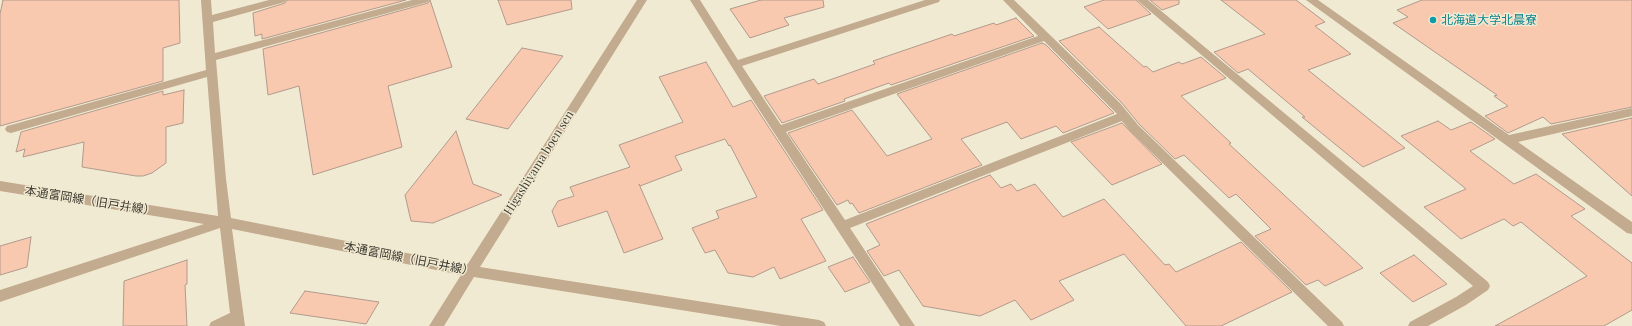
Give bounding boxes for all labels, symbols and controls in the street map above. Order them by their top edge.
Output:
place label: 北海道大学北晨寮 [1441,13,1537,27]
marker: 北海道大学北晨寮 [1428,15,1438,25]
street label: Higashiyama boen sen [501,108,577,218]
street label: 本通富岡線（旧戸井線） [24,184,156,218]
street label: 本通富岡線（旧戸井線） [343,239,475,279]

